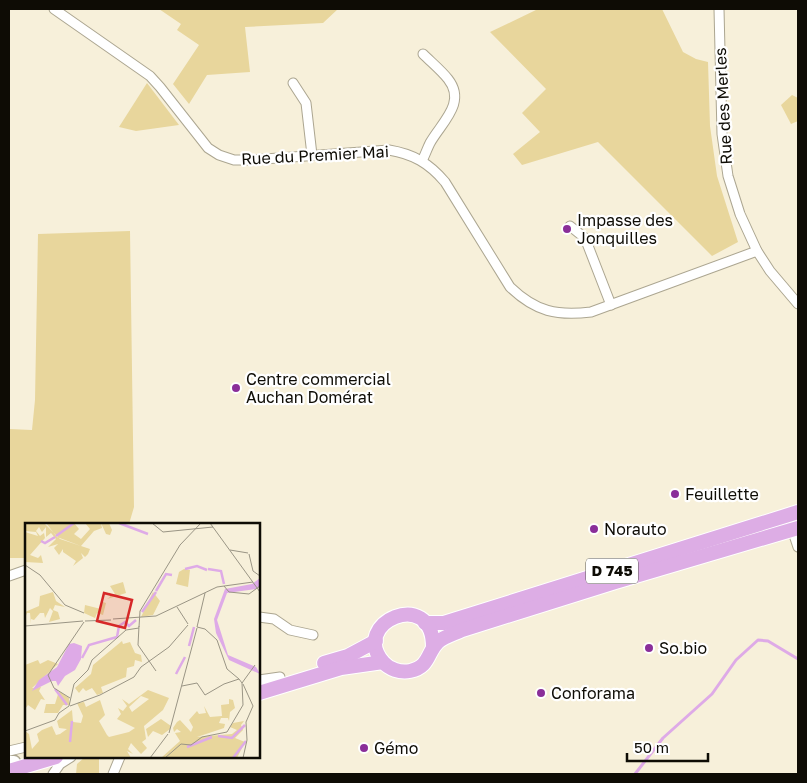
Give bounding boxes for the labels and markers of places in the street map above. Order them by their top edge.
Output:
place label: Impasse des Jonquilles [577,210,673,248]
marker: Impasse des Jonquilles [561,223,573,235]
place label: Centre commercial Auchan Domérat [246,369,391,407]
marker: Centre commercial Auchan Domérat [230,382,242,394]
place label: Feuillette [685,484,759,504]
marker: Feuillette [669,488,681,500]
place label: Norauto [604,519,667,539]
marker: Norauto [588,523,600,535]
place label: So.bio [659,638,707,658]
marker: So.bio [643,642,655,654]
place label: Conforama [551,683,635,703]
marker: Conforama [535,687,547,699]
place label: Gémo [374,738,418,758]
marker: Gémo [358,742,370,754]

